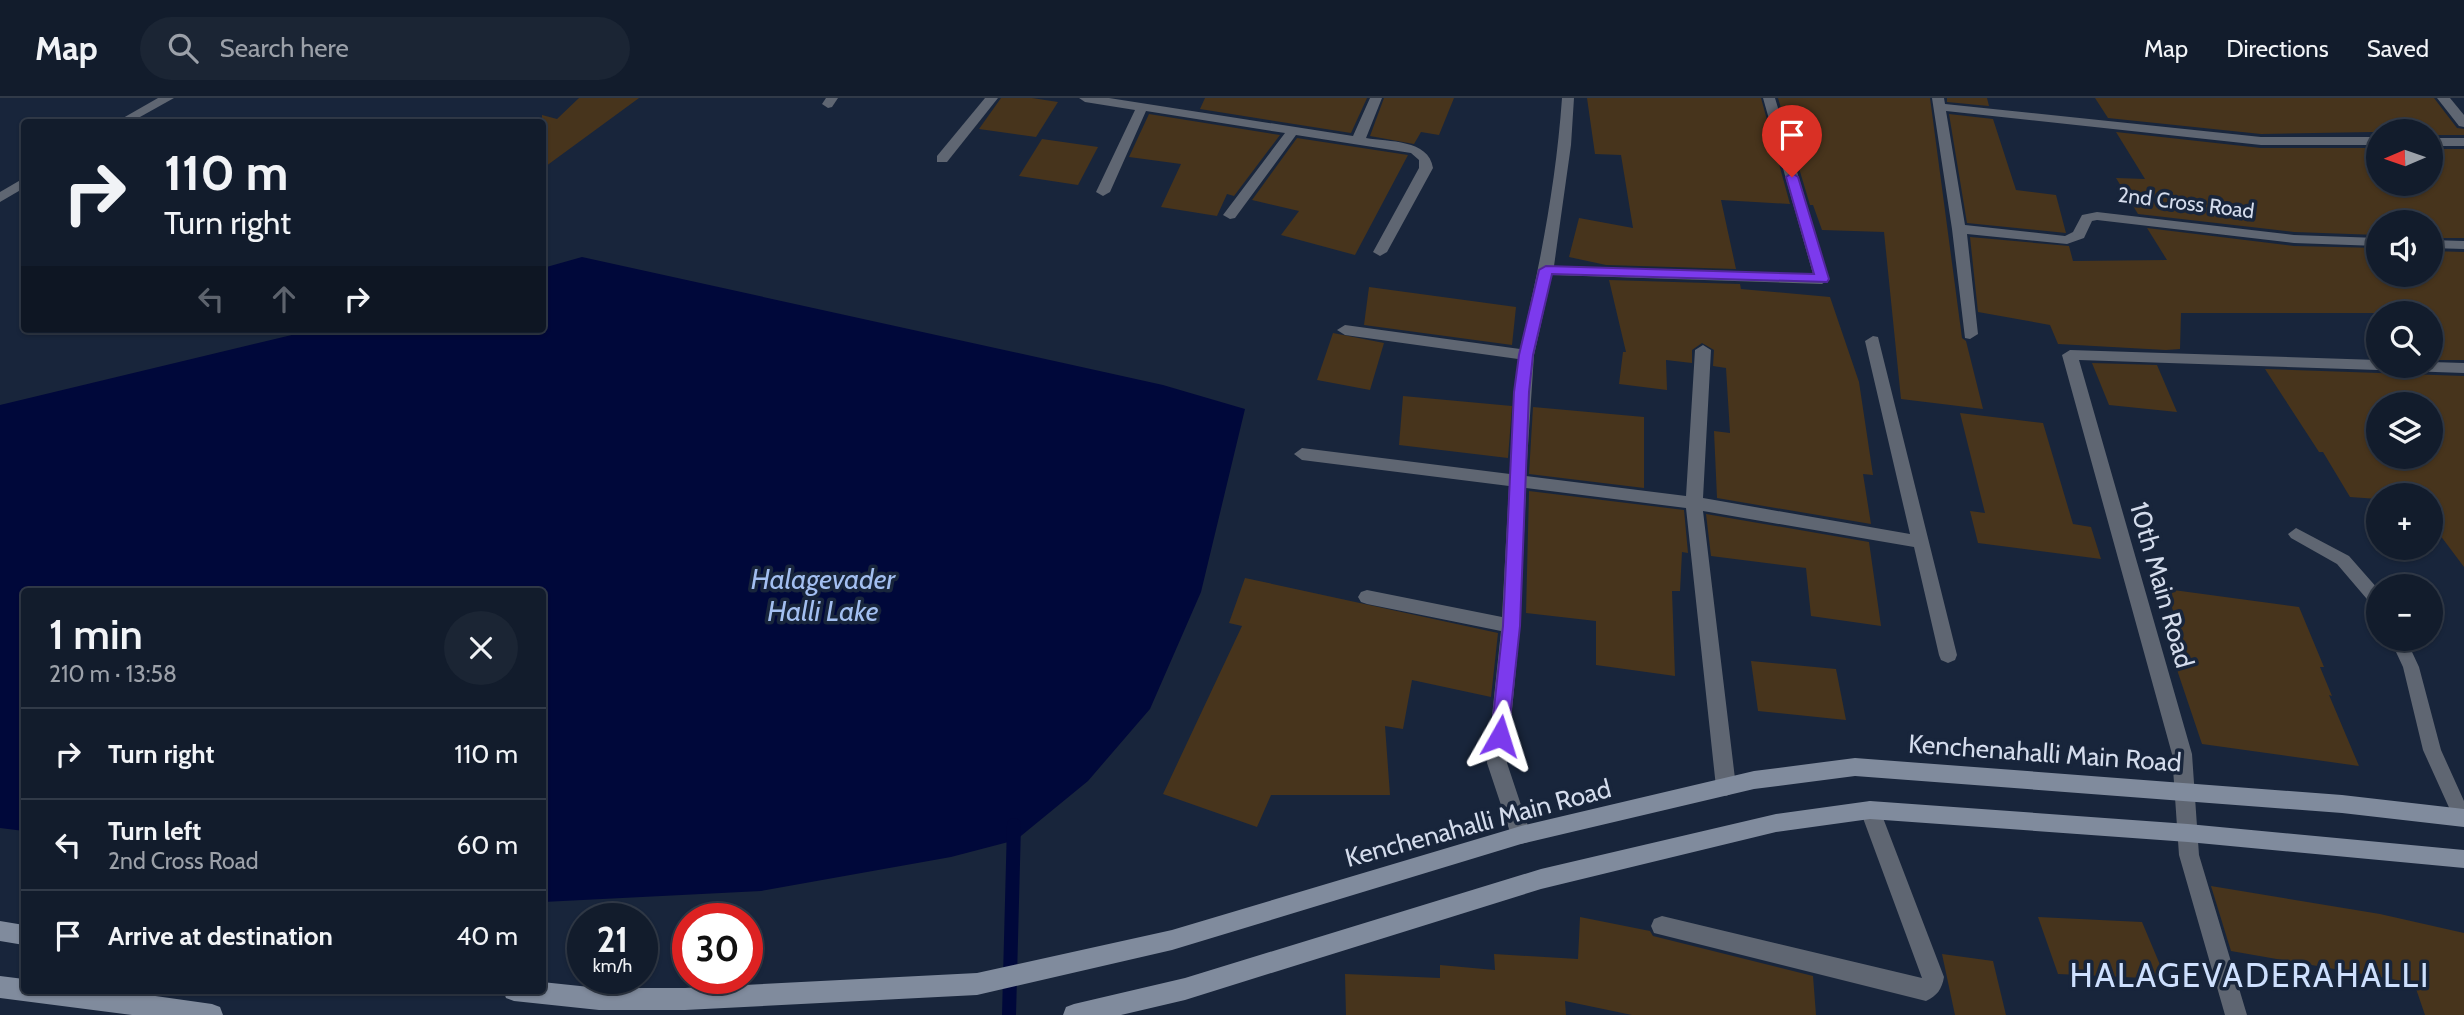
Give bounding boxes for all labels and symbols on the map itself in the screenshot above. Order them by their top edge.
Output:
pin [1762,105,1822,177]
north arrow [2366,119,2443,196]
street label: 2nd Cross Road [2116,182,2256,223]
street label: 10th Main Road [2123,498,2201,672]
water label: Halagevader Halli Lake [751,562,897,628]
position arrow [1463,699,1537,773]
street label: Kenchenahalli Main Road [1907,727,2183,779]
street label: Kenchenahalli Main Road [1342,772,1614,874]
speed limit sign: 30 [672,903,763,994]
district label: HALAGEVADERAHALLI [2069,955,2431,995]

